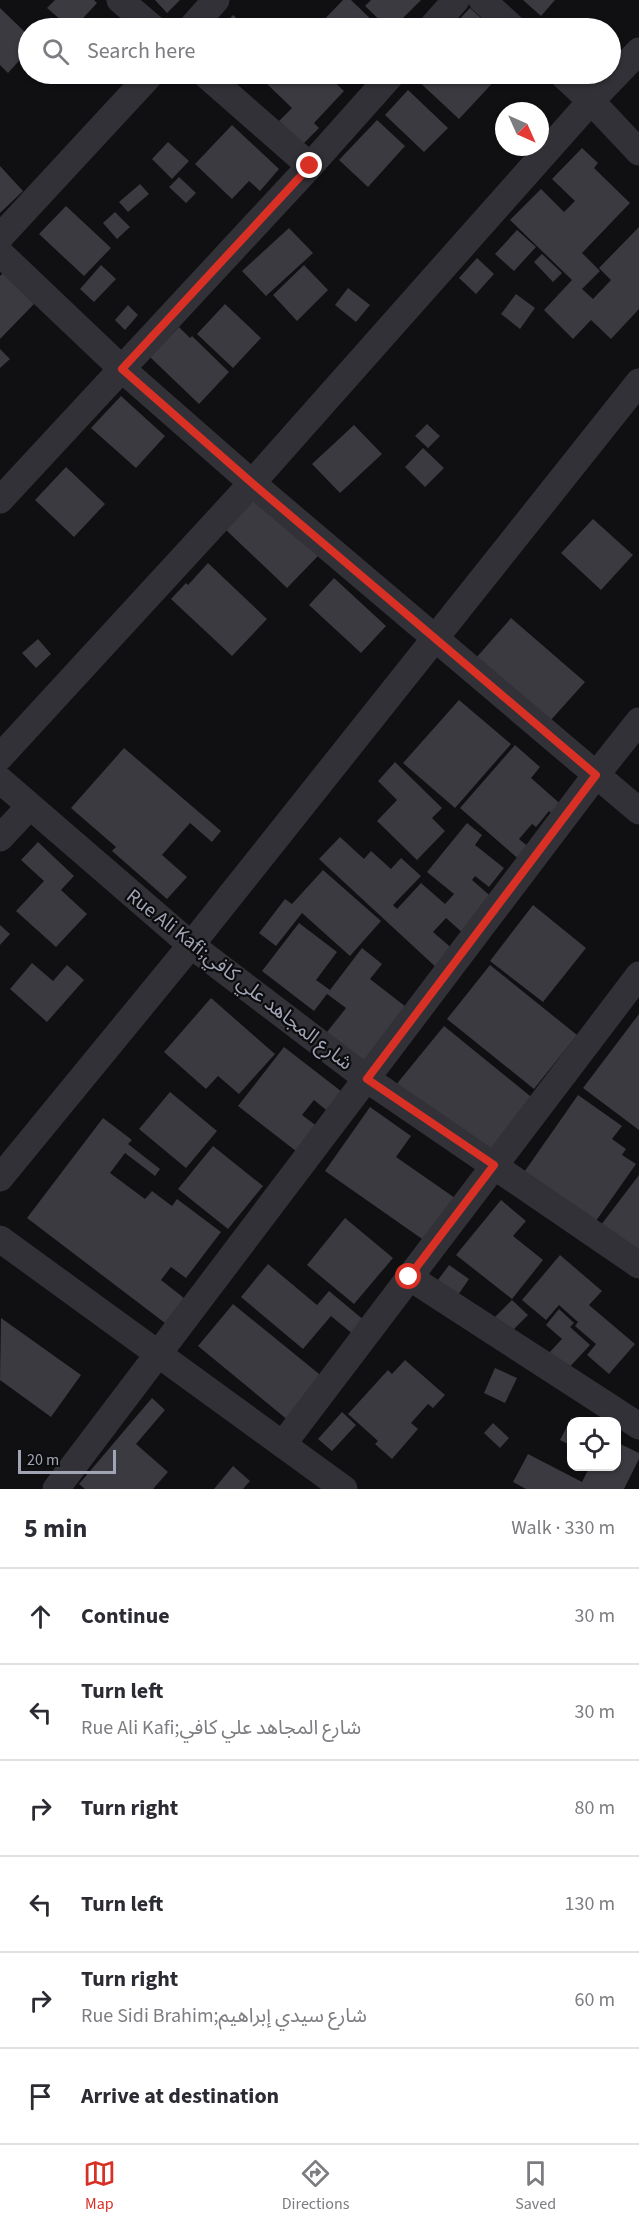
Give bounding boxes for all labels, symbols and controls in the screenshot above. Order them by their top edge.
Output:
search box [18,18,621,84]
icon: search [39,35,72,68]
text: Search here [87,35,195,67]
north arrow [495,102,549,156]
route end [296,152,322,178]
street label: Rue Ali Kafi;شارع المجاهد علي كافي [120,883,358,1078]
route start [395,1263,421,1289]
map controls [567,1417,621,1471]
button: locate [567,1417,621,1471]
scale bar [18,1447,116,1474]
text: 20 m [27,1449,59,1471]
text: 5 min [24,1510,87,1547]
text: Walk · 330 m [511,1514,615,1542]
icon: ahead [24,1600,57,1633]
text: Continue [81,1600,170,1632]
text: 30 m [575,1602,615,1630]
text: Turn left [81,1675,163,1707]
icon: left [24,1696,57,1729]
text: 30 m [575,1698,615,1726]
text: Rue Ali Kafi;شارع المجاهد علي كافي [81,1714,361,1742]
icon: right [24,1792,57,1825]
text: Turn right [81,1792,178,1824]
text: 80 m [575,1794,615,1822]
icon: left [24,1888,57,1921]
text: Turn left [81,1888,163,1920]
text: 130 m [565,1890,615,1918]
text: Turn right [81,1963,178,1995]
icon: right [24,1984,57,2017]
text: 60 m [575,1986,615,2014]
text: Rue Sidi Brahim;شارع سيدي إبراهيم [81,2002,367,2030]
icon: arrive [24,2080,57,2113]
text: Arrive at destination [81,2080,279,2112]
tab: Map [83,2157,116,2215]
tab: Directions [282,2157,349,2215]
tab: Saved [515,2157,556,2215]

